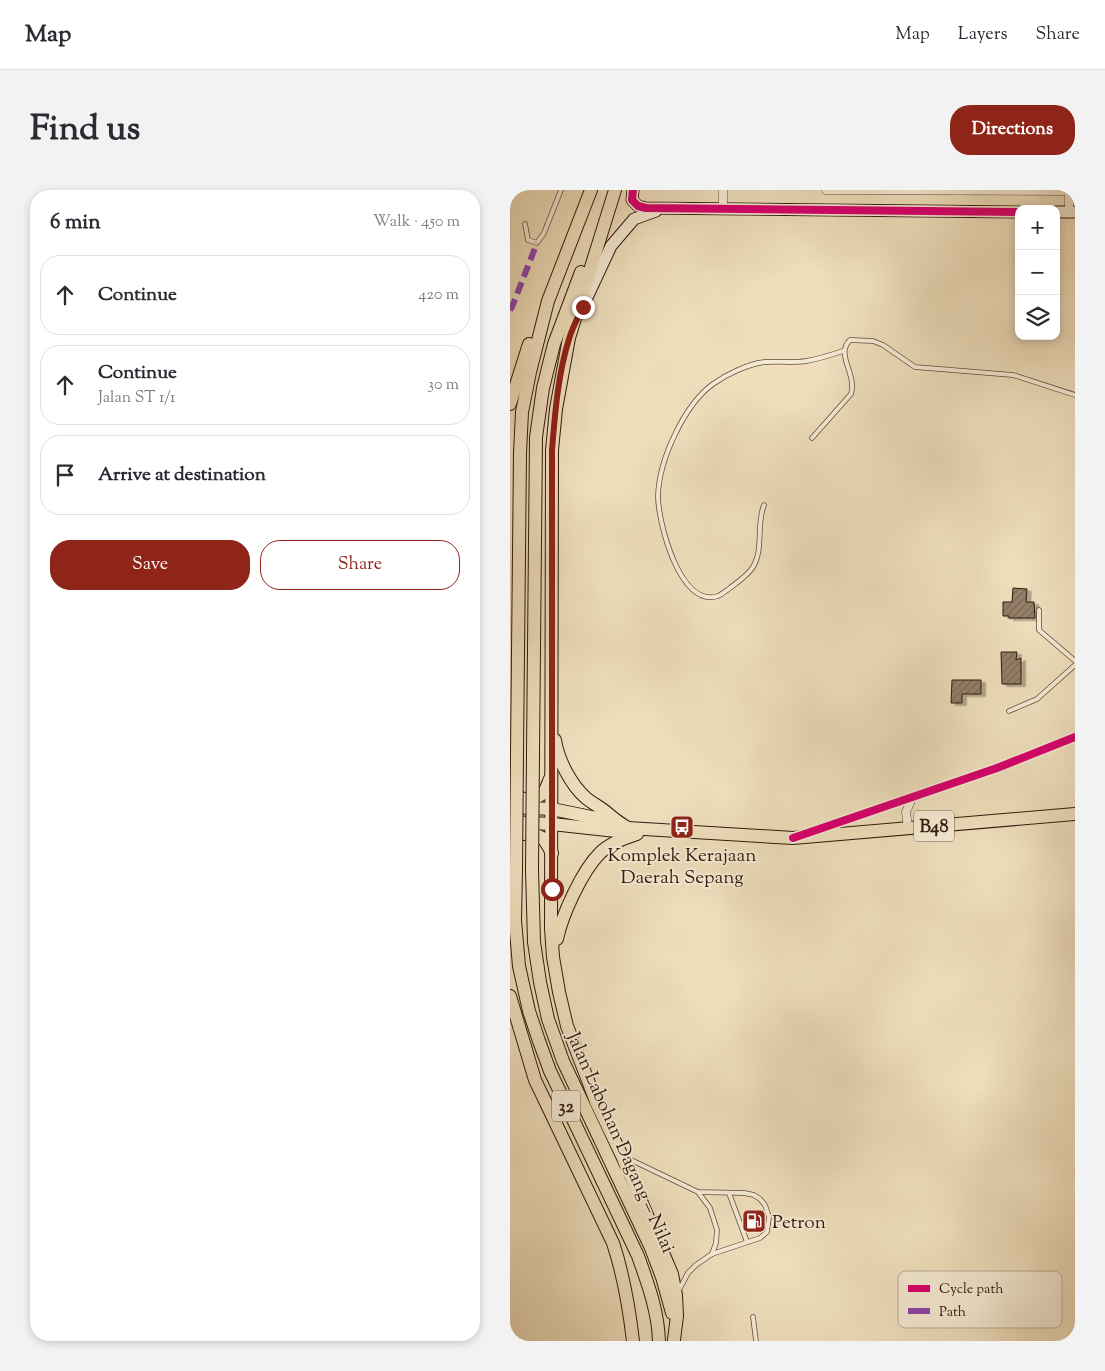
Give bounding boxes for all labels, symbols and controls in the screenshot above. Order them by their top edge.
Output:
text: Map [25,18,71,52]
text: Map [895,22,930,48]
text: Layers [958,22,1008,48]
text: Share [1036,22,1080,48]
text: Find us [30,105,140,156]
button: Directions [950,105,1075,155]
map controls [1015,205,1060,340]
button: + [1015,205,1060,250]
text: 6 min [50,208,101,238]
text: Walk · 450 m [373,211,460,234]
button: − [1015,250,1060,295]
icon: ahead [51,281,79,309]
text: Continue [98,282,177,309]
text: 420 m [418,284,459,307]
button: layers [1015,295,1060,340]
route end [572,296,595,319]
text: Continue [98,360,177,387]
icon: ahead [51,371,79,399]
text: 30 m [428,374,459,397]
text: Jalan ST 1/1 [98,387,175,410]
icon: arrive [51,461,79,489]
text: Arrive at destination [98,462,266,489]
button: Save [50,540,250,590]
button: Share [260,540,460,590]
road number: B48 [914,810,954,842]
bus stop icon: Komplek Kerajaan Daerah Sepang [669,814,695,840]
place label: Komplek Kerajaan Daerah Sepang [607,843,757,892]
route start [541,878,564,901]
street label: Jalan Labohan Dagang ‒ Nilai [558,1027,681,1258]
road number: 32 [552,1090,580,1121]
fuel station icon: Petron [741,1208,767,1234]
place label: Petron [772,1210,826,1237]
legend [898,1271,1062,1328]
text: Cycle path [939,1280,1003,1300]
text: Path [939,1303,966,1323]

